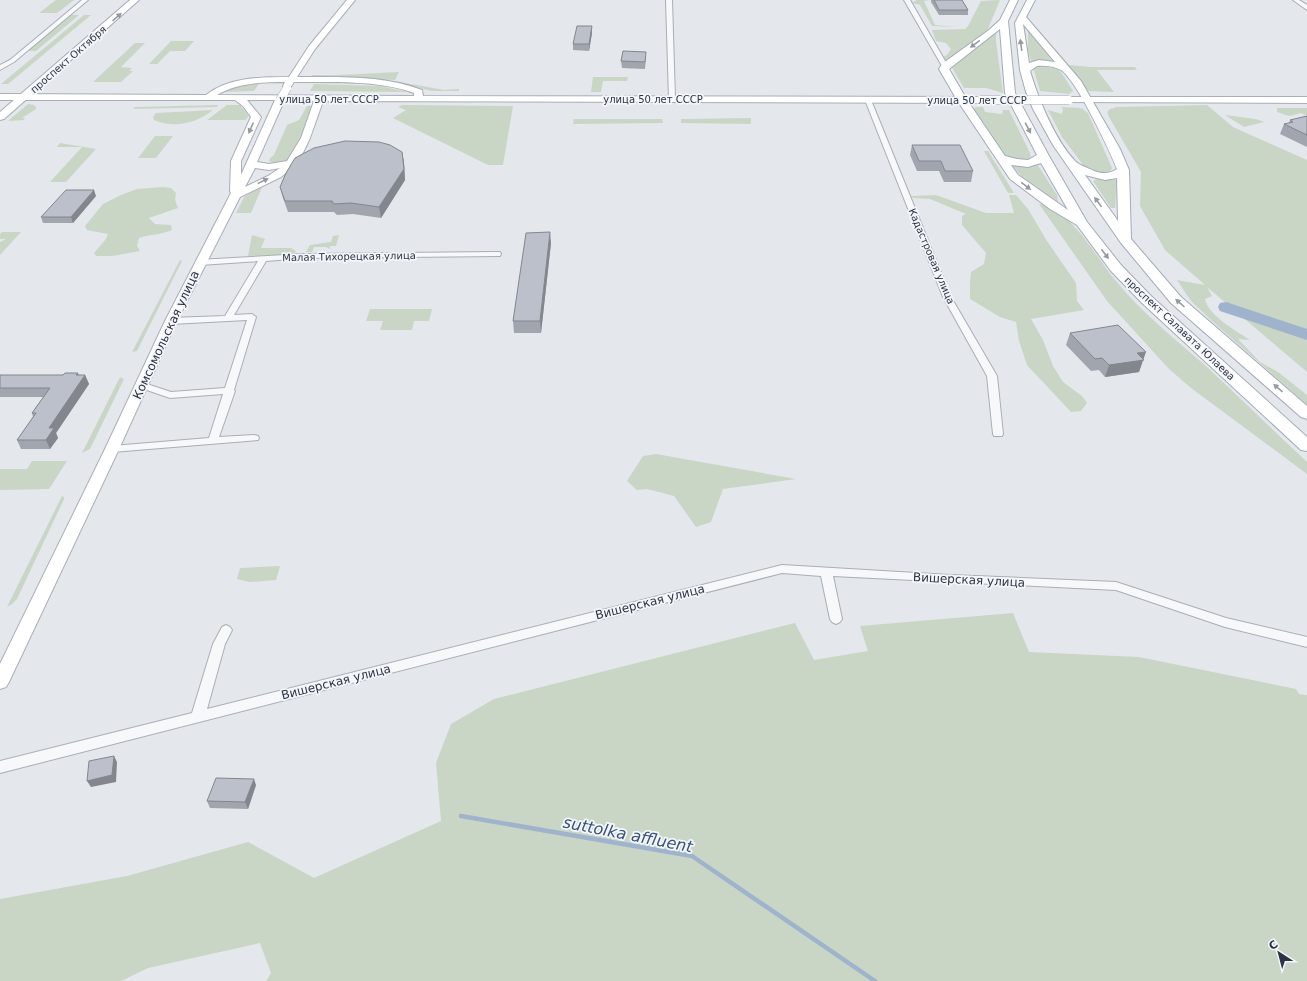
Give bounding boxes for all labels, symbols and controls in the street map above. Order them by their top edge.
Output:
one-way arrow [112,12,122,21]
street label: проспект Октября [28,24,108,95]
one-way arrow [1018,38,1024,51]
one-way arrow [970,40,981,49]
street label: улица 50 лет СССР [279,94,379,105]
street label: улица 50 лет СССР [603,94,703,105]
street label: улица 50 лет СССР [927,95,1027,106]
one-way arrow [248,122,254,133]
one-way arrow [1025,122,1031,134]
one-way arrow [258,178,269,184]
one-way arrow [1021,182,1031,190]
one-way arrow [1094,197,1102,207]
street label: Кадастровая улица [906,207,957,306]
one-way arrow [1101,248,1110,259]
street label: Малая Тихорецкая улица [282,250,416,263]
street label: Комсомольская улица [130,268,202,402]
street label: проспект Салавата Юлаева [1122,274,1237,382]
one-way arrow [1175,299,1184,308]
one-way arrow [1272,384,1283,393]
street label: Вишерская улица [913,570,1025,590]
street label: Вишерская улица [594,582,706,622]
street label: Вишерская улица [280,662,392,702]
water label: suttolka affluent [561,813,695,857]
north arrow [1259,933,1299,973]
text: С [1266,938,1281,953]

